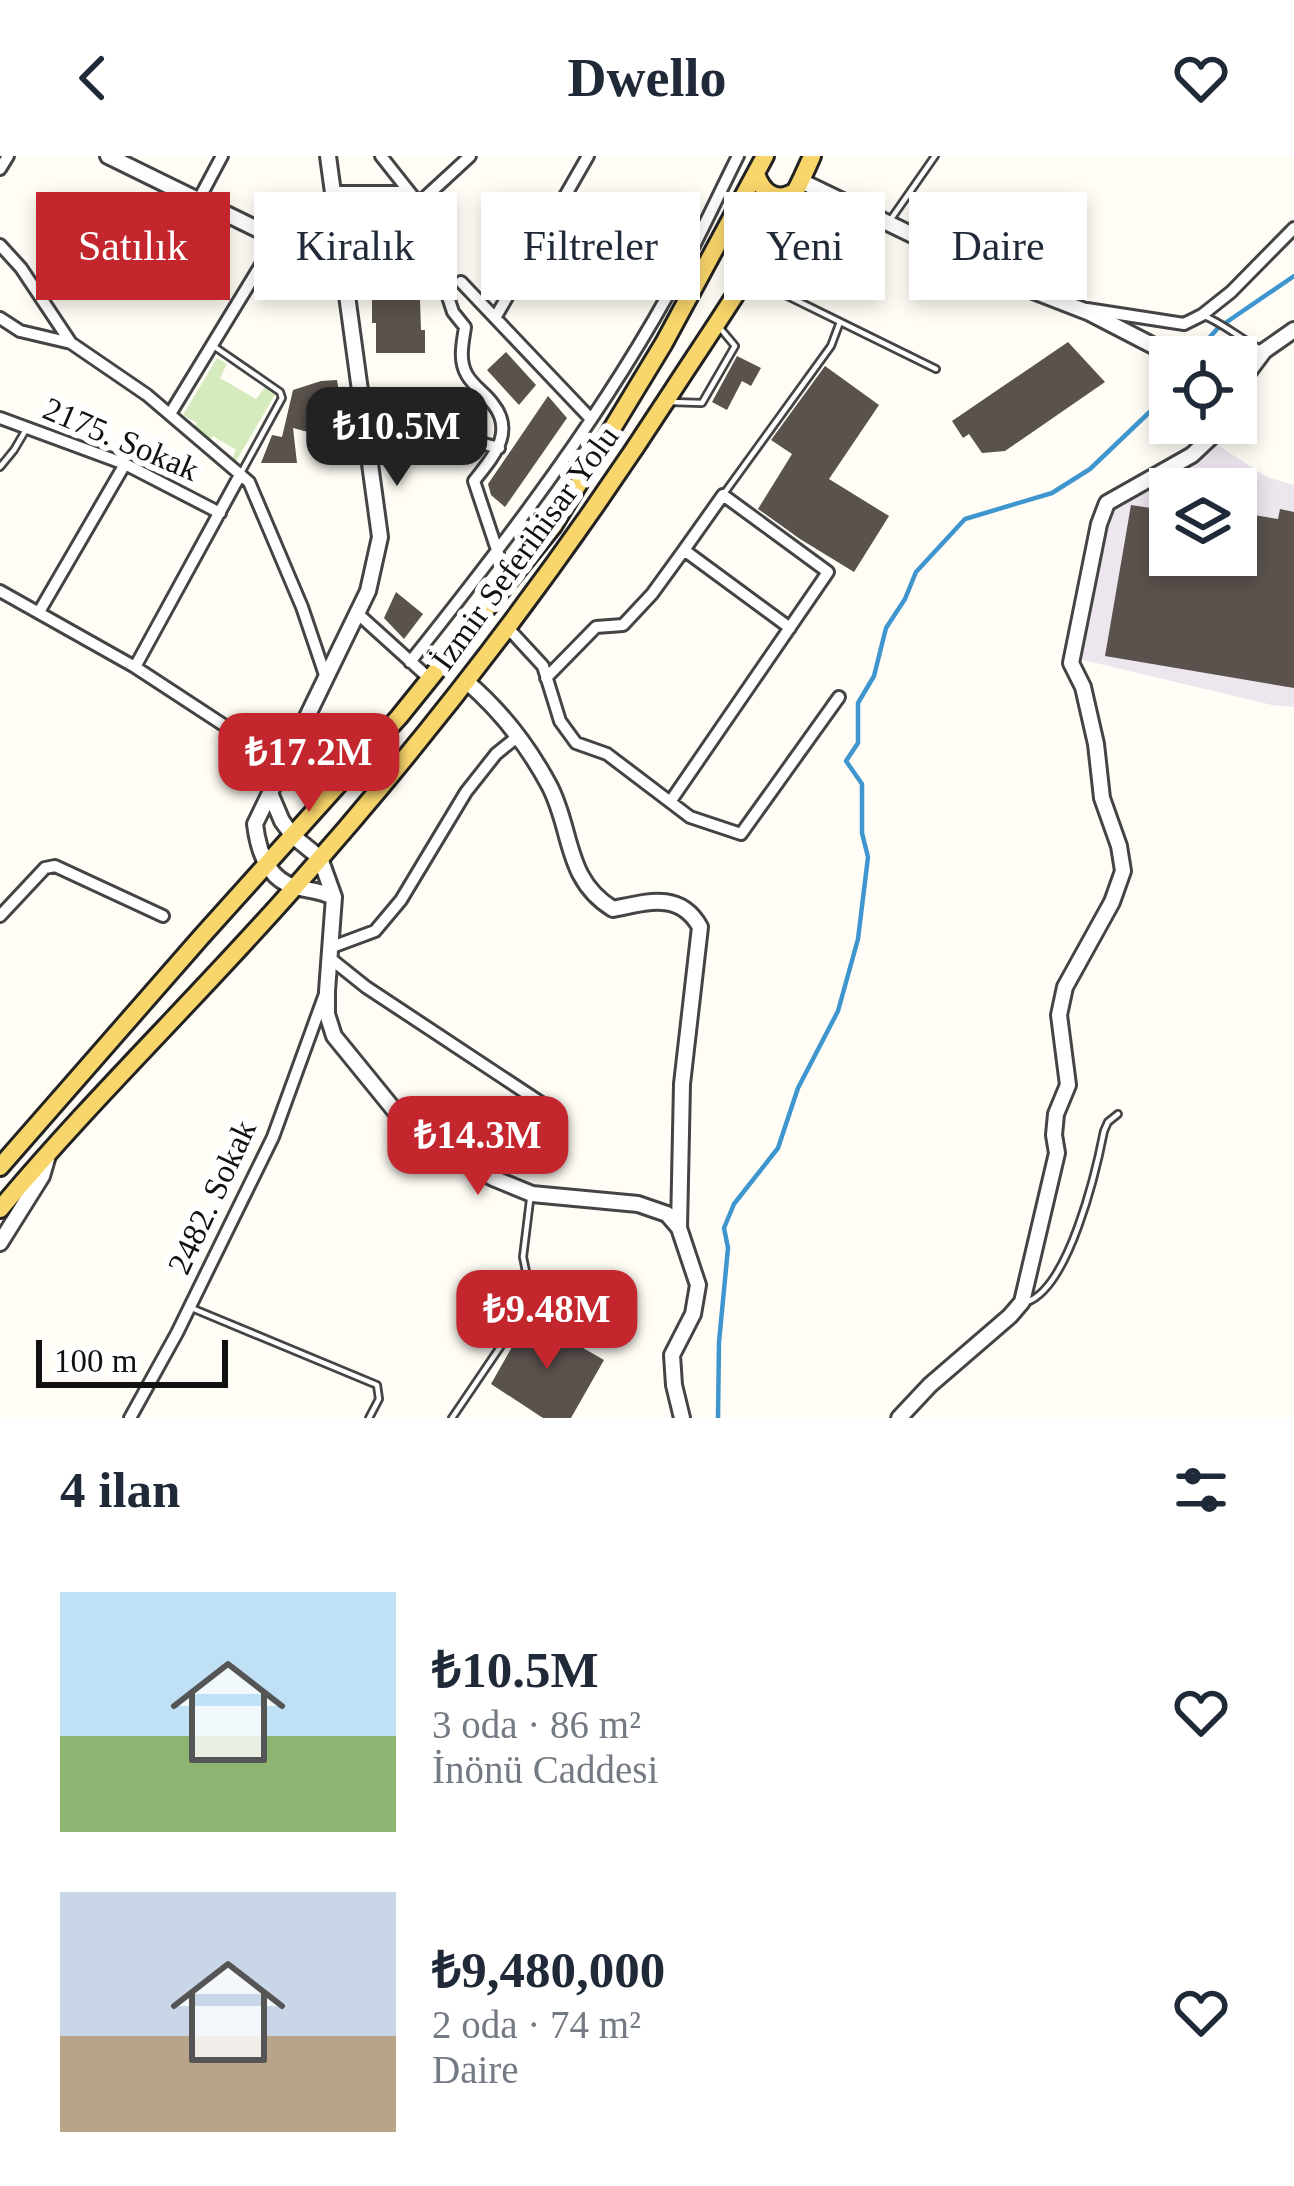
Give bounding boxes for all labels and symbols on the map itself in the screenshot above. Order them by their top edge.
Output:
pin: ₺10.5M [299,387,495,489]
street label: 2175. Sokak [38,390,204,488]
street label: İzmir Seferihisar Yolu [425,419,625,677]
pin: ₺17.2M [211,713,407,815]
pin: ₺14.3M [380,1096,576,1198]
street label: 2482. Sokak [161,1114,263,1279]
pin: ₺9.48M [449,1270,645,1372]
scale bar [36,1334,228,1387]

